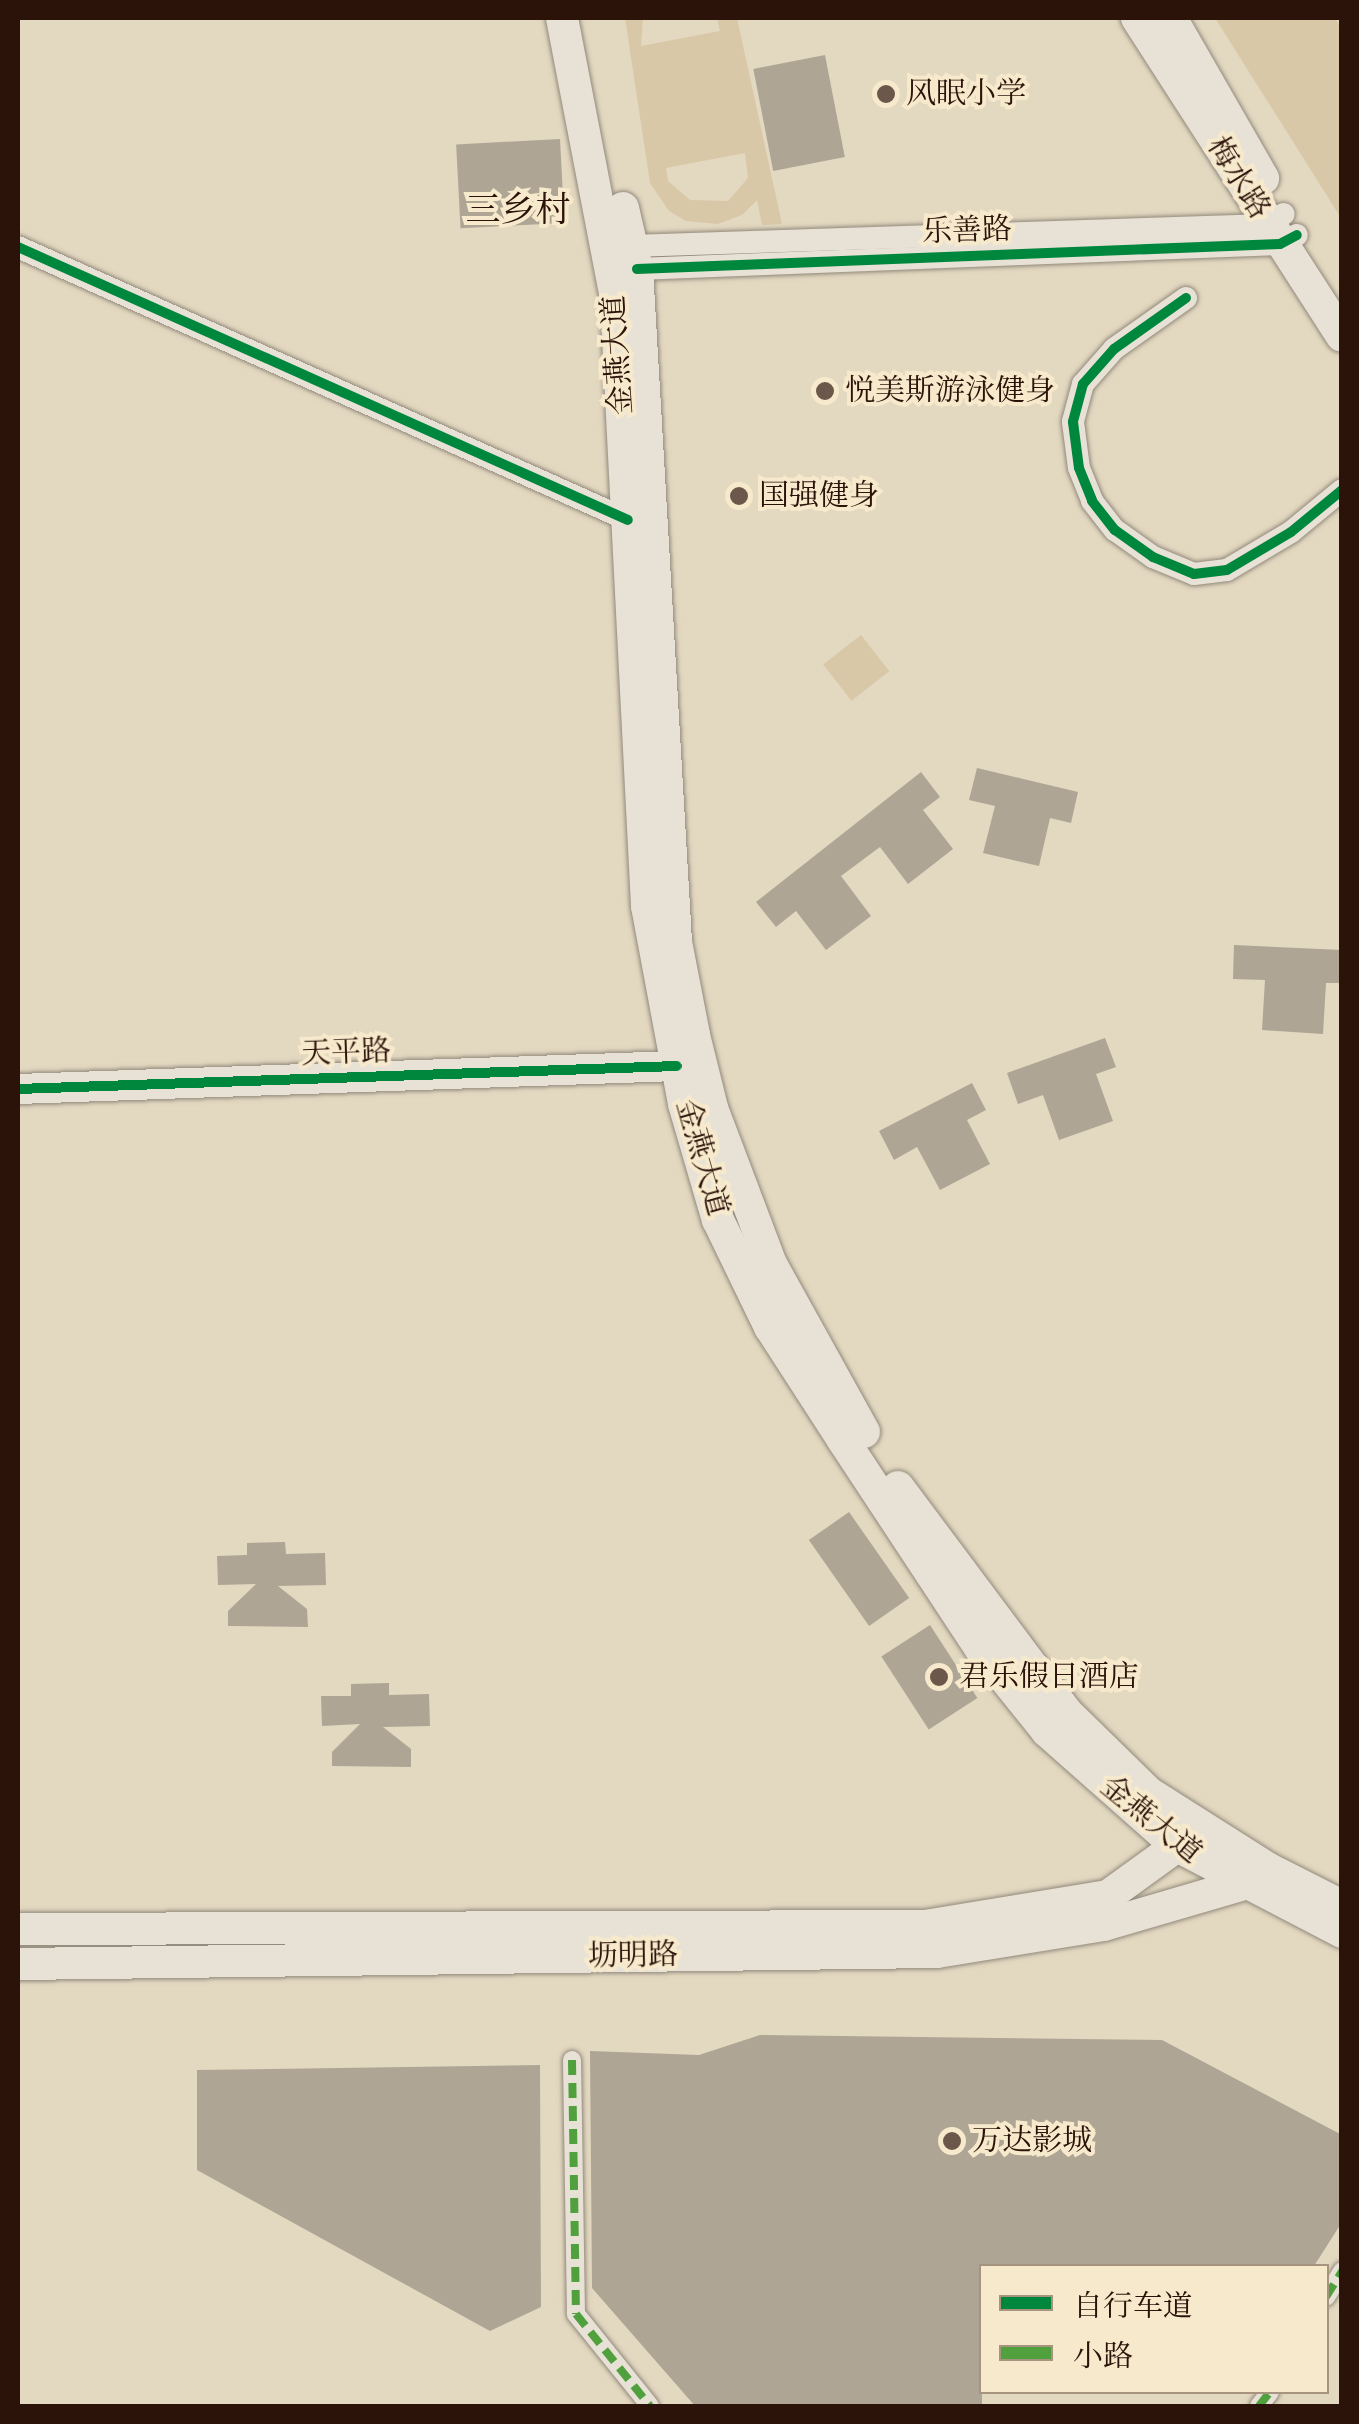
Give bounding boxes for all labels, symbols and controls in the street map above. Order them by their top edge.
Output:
place label: 风眠小学 [906,76,1026,112]
marker: 风眠小学 [875,83,897,105]
street label: 梅水路 [1199,130,1277,226]
district label: 三乡村 [466,189,570,231]
street label: 乐善路 [921,211,1013,251]
street label: 金燕大道 [596,294,640,416]
place label: 悦美斯游泳健身 [845,373,1055,409]
marker: 悦美斯游泳健身 [814,380,836,402]
place label: 国强健身 [759,478,879,514]
marker: 国强健身 [728,485,750,507]
street label: 天平路 [300,1033,392,1073]
street label: 金燕大道 [668,1095,736,1221]
place label: 君乐假日酒店 [959,1659,1139,1695]
marker: 君乐假日酒店 [928,1666,950,1688]
street label: 金燕大道 [1093,1768,1209,1872]
street label: 坜明路 [588,1937,678,1975]
place label: 万达影城 [972,2123,1092,2159]
marker: 万达影城 [941,2130,963,2152]
legend [979,2264,1329,2394]
text: 自行车道 [1073,2288,1193,2325]
text: 小路 [1073,2338,1133,2375]

